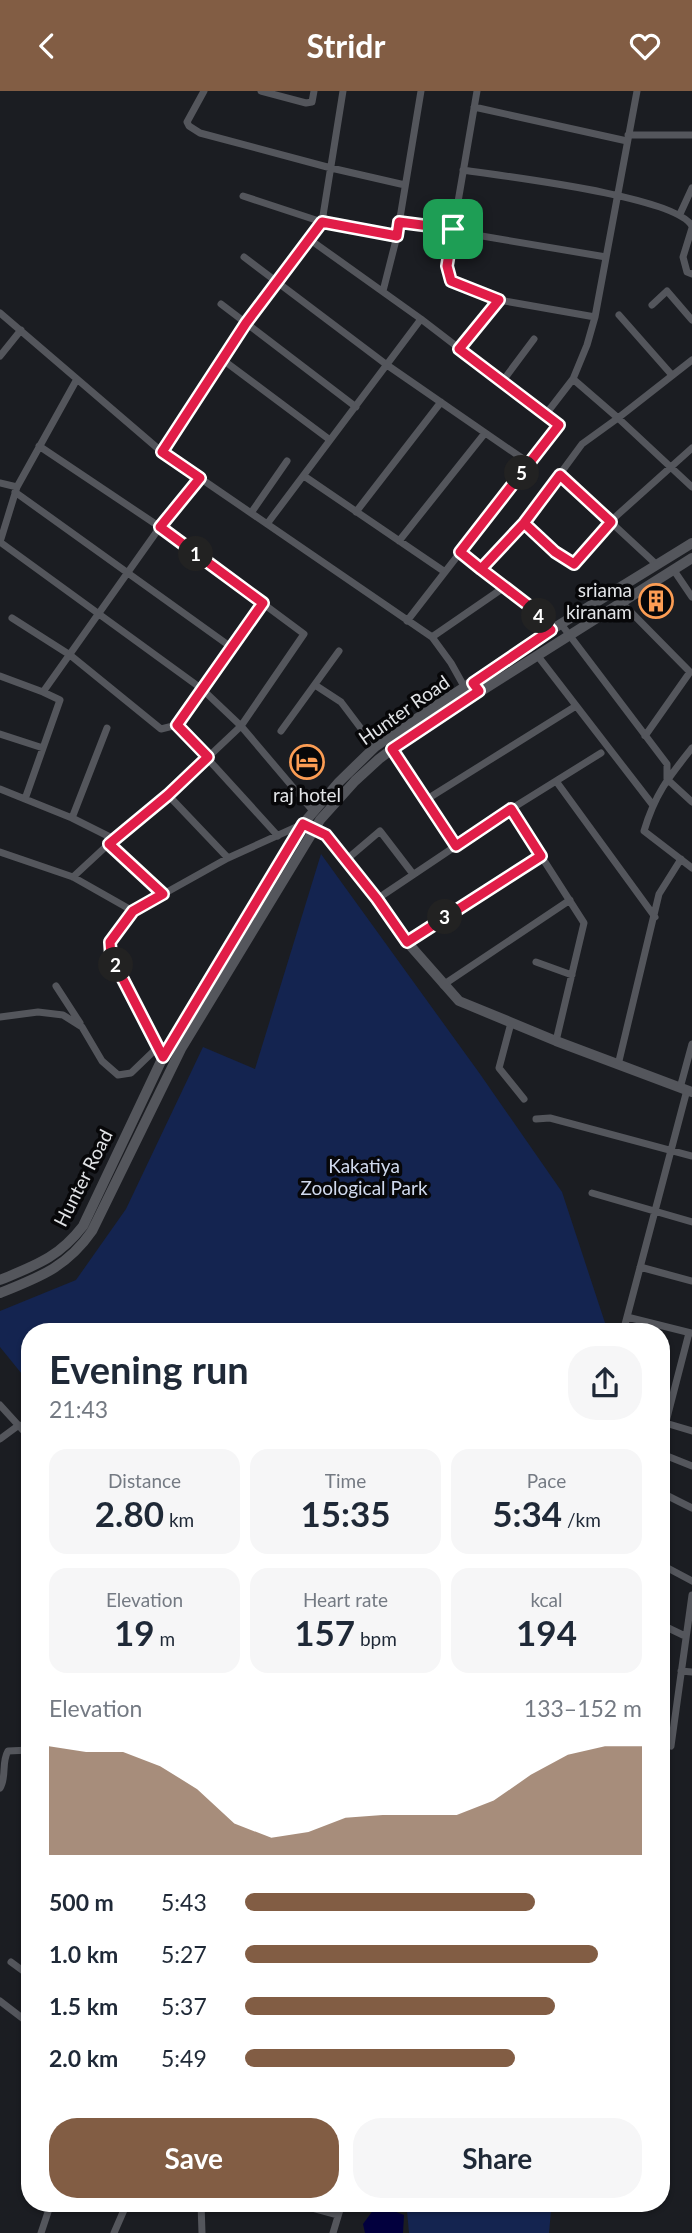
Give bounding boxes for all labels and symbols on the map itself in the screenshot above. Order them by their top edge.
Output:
pin [423,199,483,259]
pin: 5 [504,455,540,491]
pin: 1 [178,537,214,571]
place label: sriama kiranam [566,578,632,623]
building icon: sriama kiranam [637,582,675,620]
pin: 4 [522,599,556,633]
street label: Hunter Road [354,670,454,749]
hotel icon: raj hotel [288,743,326,781]
place label: raj hotel [273,783,341,806]
pin: 3 [428,899,462,935]
pin: 2 [99,947,134,983]
street label: Hunter Road [48,1125,117,1230]
park label: Kakatiya Zoological Park [300,1154,428,1199]

